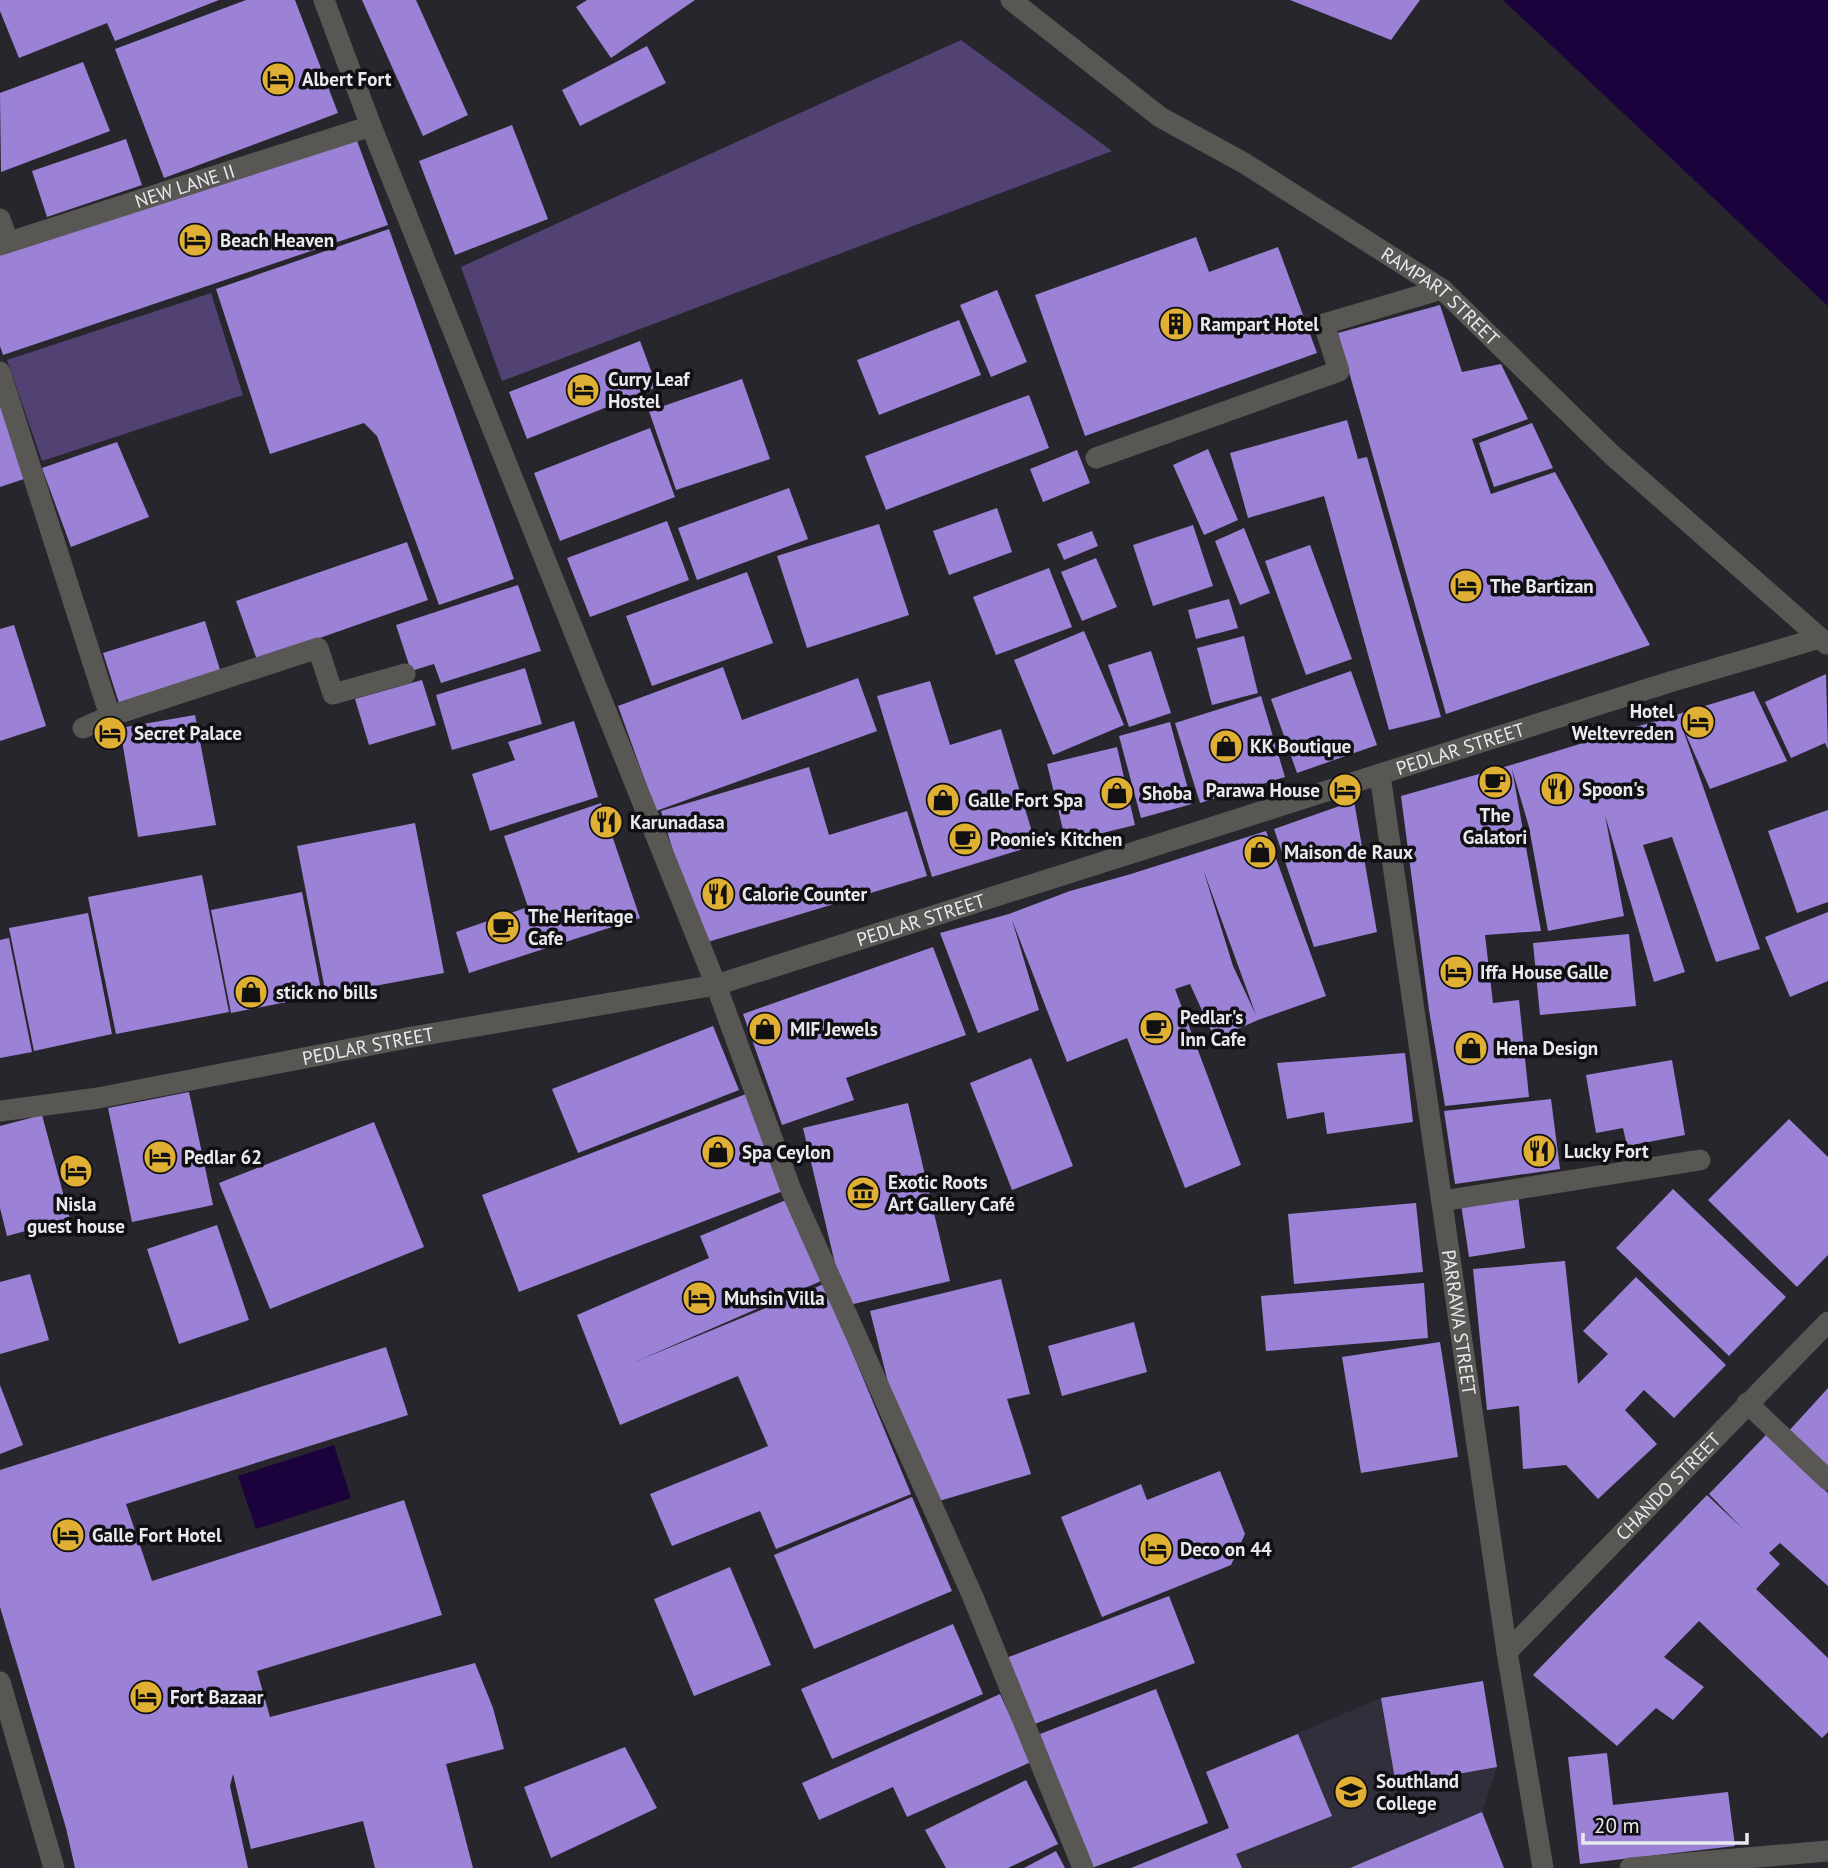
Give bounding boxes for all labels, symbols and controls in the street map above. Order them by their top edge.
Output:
hotel icon: Albert Fort [259,60,297,98]
place label: Albert Fort [302,67,392,91]
street label: NEW LANE II [132,159,238,213]
hotel icon: Beach Heaven [176,221,214,259]
place label: Beach Heaven [220,228,334,252]
street label: RAMPART STREET [1377,241,1505,351]
building icon: Rampart Hotel [1157,305,1195,343]
place label: Rampart Hotel [1200,312,1319,336]
place label: Curry Leaf Hostel [608,367,691,413]
hotel icon: Curry Leaf Hostel [564,371,602,409]
hotel icon: The Bartizan [1447,567,1485,605]
place label: The Bartizan [1490,574,1594,598]
place label: Hotel Weltevreden [1572,699,1674,745]
hotel icon: Hotel Weltevreden [1679,703,1717,741]
hotel icon: Secret Palace [91,714,129,752]
street label: PEDLAR STREET [1393,717,1528,780]
place label: Secret Palace [134,721,242,745]
shop icon: KK Boutique [1207,727,1245,765]
place label: KK Boutique [1250,734,1351,758]
cafe icon: The Galatori [1476,763,1514,801]
restaurant icon: Spoon's [1538,770,1576,808]
hotel icon: Parawa House [1326,771,1364,809]
shop icon: Shoba [1098,774,1136,812]
place label: Spoon's [1582,777,1645,801]
place label: Parawa House [1206,778,1320,802]
shop icon: Galle Fort Spa [924,781,962,819]
place label: Shoba [1142,781,1192,805]
place label: Galle Fort Spa [968,788,1083,812]
restaurant icon: Karunadasa [587,803,625,841]
place label: The Galatori [1463,803,1527,849]
place label: Karunadasa [630,810,725,834]
cafe icon: Poonie’s Kitchen [946,820,984,858]
place label: Poonie’s Kitchen [990,827,1122,851]
shop icon: Maison de Raux [1241,833,1279,871]
place label: Maison de Raux [1284,840,1413,864]
restaurant icon: Calorie Counter [699,875,737,913]
place label: Calorie Counter [742,882,868,906]
street label: PEDLAR STREET [853,888,988,952]
place label: The Heritage Cafe [528,904,633,950]
cafe icon: The Heritage Cafe [484,908,522,946]
hotel icon: Iffa House Galle [1437,953,1475,991]
place label: Iffa House Galle [1480,960,1609,984]
shop icon: stick no bills [232,973,270,1011]
place label: stick no bills [276,980,377,1004]
place label: Pedlar's Inn Cafe [1180,1005,1246,1051]
cafe icon: Pedlar's Inn Cafe [1137,1009,1175,1047]
shop icon: MIF Jewels [746,1010,784,1048]
place label: MIF Jewels [790,1017,878,1041]
street label: PEDLAR STREET [300,1021,436,1070]
shop icon: Hena Design [1452,1029,1490,1067]
place label: Hena Design [1496,1036,1598,1060]
restaurant icon: Lucky Fort [1520,1132,1558,1170]
shop icon: Spa Ceylon [699,1133,737,1171]
hotel icon: Pedlar 62 [141,1138,179,1176]
place label: Lucky Fort [1564,1139,1649,1163]
place label: Spa Ceylon [742,1140,831,1164]
place label: Pedlar 62 [184,1145,262,1169]
hotel icon: Nisla guest house [57,1152,95,1190]
place label: Exotic Roots Art Gallery Café [888,1170,1015,1216]
museum icon: Exotic Roots Art Gallery Café [844,1174,882,1212]
place label: Nisla guest house [27,1192,125,1238]
street label: PARRAWA STREET [1437,1248,1482,1397]
hotel icon: Muhsin Villa [680,1279,718,1317]
place label: Muhsin Villa [724,1286,825,1310]
street label: CHANDO STREET [1610,1427,1726,1545]
hotel icon: Galle Fort Hotel [49,1516,87,1554]
place label: Galle Fort Hotel [92,1523,222,1547]
hotel icon: Deco on 44 [1137,1530,1175,1568]
place label: Deco on 44 [1180,1537,1272,1561]
hotel icon: Fort Bazaar [127,1678,165,1716]
place label: Fort Bazaar [170,1685,264,1709]
place label: Southland College [1376,1769,1459,1815]
school or university icon: Southland College [1332,1773,1370,1811]
scale bar [1583,1801,1748,1845]
text: 20 m [1594,1812,1640,1839]

